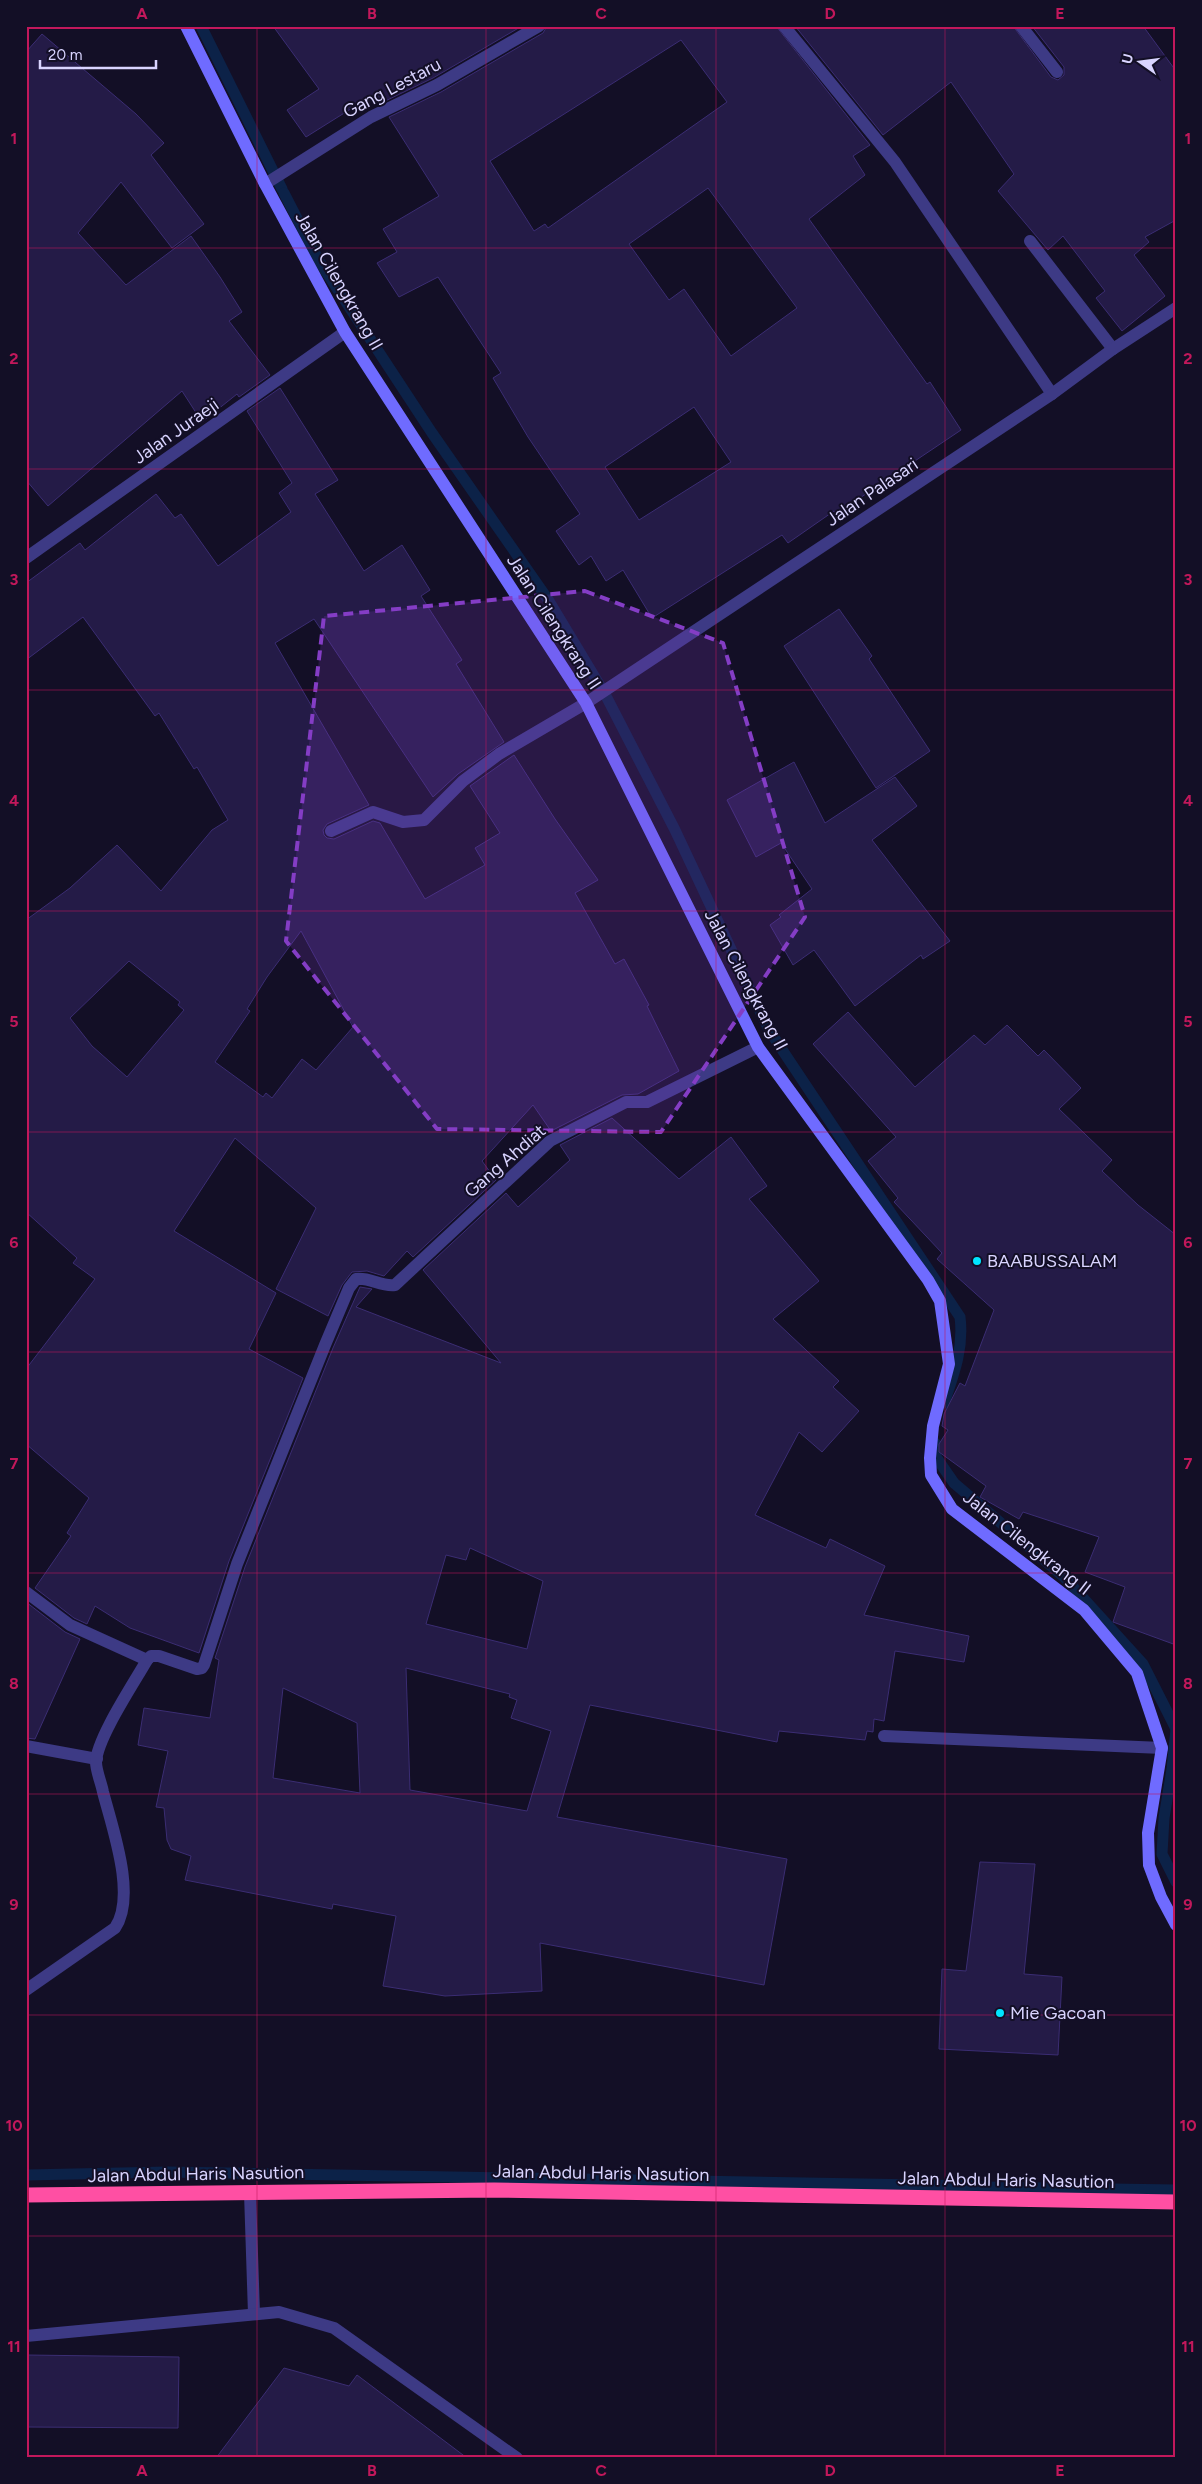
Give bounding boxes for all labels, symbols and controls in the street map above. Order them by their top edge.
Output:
text: A [136,4,148,23]
text: B [367,4,377,23]
text: C [595,4,607,23]
text: D [824,4,836,23]
text: E [1055,4,1065,23]
scale bar [40,38,156,70]
north arrow [1114,38,1164,88]
text: 20 m [48,46,82,64]
text: U [1118,52,1137,66]
street label: Gang Lestaru [339,53,445,123]
text: 1 [11,129,17,148]
text: 1 [1185,129,1191,148]
street label: Jalan Cilengkrang II [290,208,388,354]
text: 2 [9,349,19,368]
text: 2 [1183,349,1193,368]
street label: Jalan Juraeji [129,393,223,469]
street label: Jalan Palasari [822,453,922,531]
street label: Jalan Cilengkrang II [502,550,606,694]
text: 3 [10,570,19,589]
text: 3 [1184,570,1193,589]
text: 4 [9,791,19,810]
text: 4 [1183,791,1193,810]
street label: Jalan Cilengkrang II [700,906,792,1054]
text: 5 [9,1012,19,1031]
text: 5 [1183,1012,1193,1031]
street label: Gang Ahdiat [460,1119,550,1202]
text: 6 [9,1233,19,1252]
text: 6 [1183,1233,1193,1252]
place label: BAABUSSALAM [987,1250,1117,1272]
marker: BAABUSSALAM [971,1255,983,1267]
text: 7 [10,1454,19,1473]
text: 7 [1184,1454,1193,1473]
street label: Jalan Cilengkrang II [959,1486,1095,1600]
text: 8 [9,1674,19,1693]
text: 8 [1183,1674,1193,1693]
text: 9 [9,1895,19,1914]
text: 9 [1183,1895,1193,1914]
place label: Mie Gacoan [1010,2002,1106,2024]
marker: Mie Gacoan [994,2007,1006,2019]
text: 10 [5,2116,23,2135]
text: 10 [1179,2116,1197,2135]
street label: Jalan Abdul Haris Nasution [493,2160,709,2186]
street label: Jalan Abdul Haris Nasution [88,2161,304,2187]
street label: Jalan Abdul Haris Nasution [898,2167,1114,2193]
text: 11 [7,2337,21,2356]
text: 11 [1181,2337,1195,2356]
text: A [136,2461,148,2480]
text: B [367,2461,377,2480]
text: C [595,2461,607,2480]
text: D [824,2461,836,2480]
text: E [1055,2461,1065,2480]

